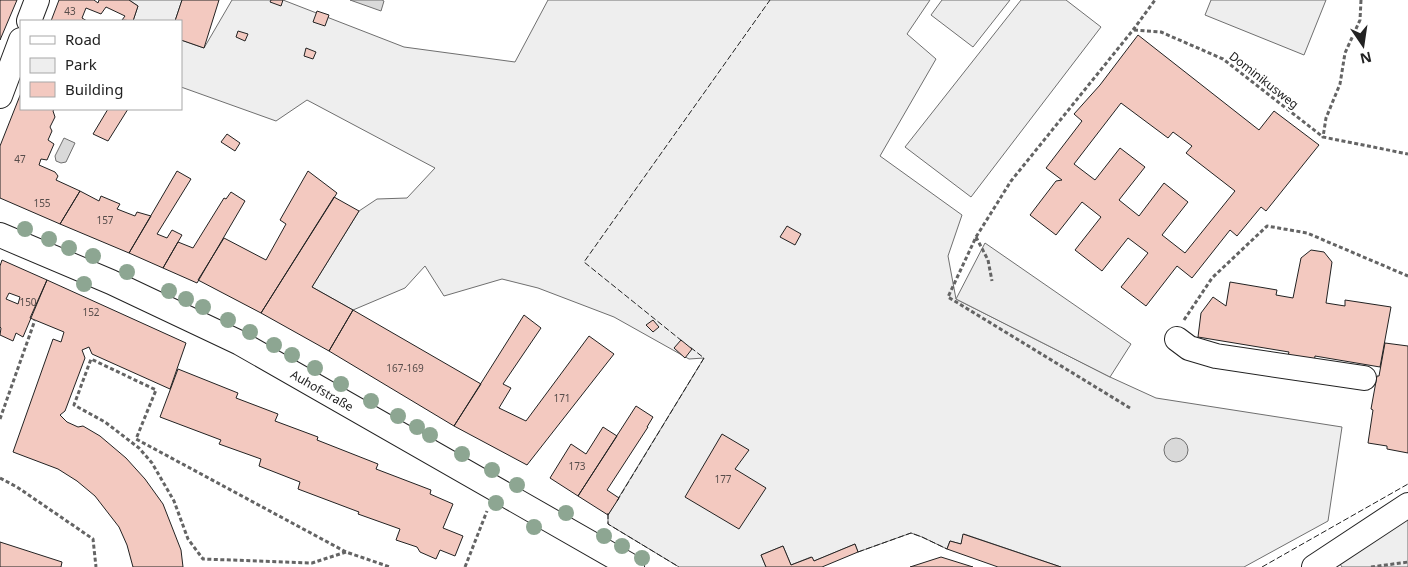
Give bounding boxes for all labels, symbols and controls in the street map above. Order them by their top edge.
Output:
house number: 43 [64,4,76,18]
legend [20,20,182,110]
north arrow [1338,20,1388,70]
text: Road [65,29,101,49]
street label: Dominikusweg [1226,47,1302,113]
text: N [1358,48,1374,69]
text: Park [65,54,97,74]
text: Building [65,79,123,99]
house number: 47 [14,152,26,166]
house number: 155 [33,196,51,210]
house number: 157 [96,213,114,227]
house number: 150 [19,295,37,309]
house number: 152 [82,305,100,319]
house number: 167-169 [386,361,424,375]
street label: Auhofstraße [288,365,357,415]
house number: 171 [553,391,571,405]
house number: 173 [568,459,586,473]
house number: 177 [714,472,732,486]

